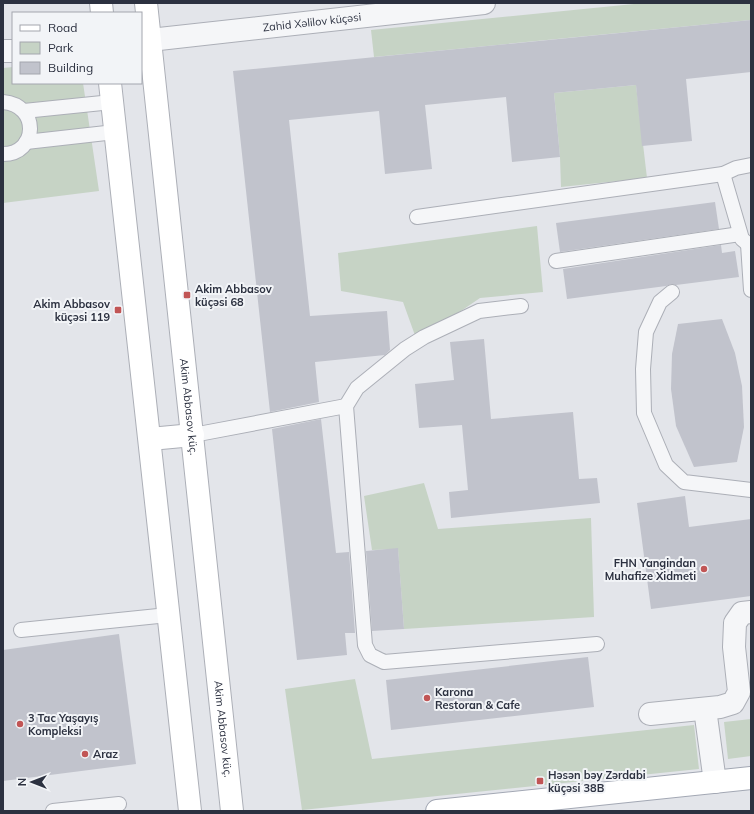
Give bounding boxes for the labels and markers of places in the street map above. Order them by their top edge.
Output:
place label: Akim Abbasov küçəsi 68 [195,282,272,309]
marker: Akim Abbasov küçəsi 68 [182,290,192,300]
place label: Akim Abbasov küçəsi 119 [33,297,110,324]
marker: Akim Abbasov küçəsi 119 [113,305,123,315]
place label: FHN Yangindan Muhafize Xidmeti [605,556,696,583]
marker: FHN Yangindan Muhafize Xidmeti [699,564,709,574]
place label: Karona Restoran & Cafe [435,685,520,712]
marker: Karona Restoran & Cafe [422,693,432,703]
place label: 3 Tac Yaşayış Kompleksi [28,711,99,738]
marker: 3 Tac Yaşayış Kompleksi [15,719,25,729]
place label: Araz [93,747,118,761]
marker: Araz [80,749,90,759]
place label: Həsən bəy Zərdabi küçəsi 38B [548,768,646,795]
marker: Həsən bəy Zərdabi küçəsi 38B [535,776,545,786]

